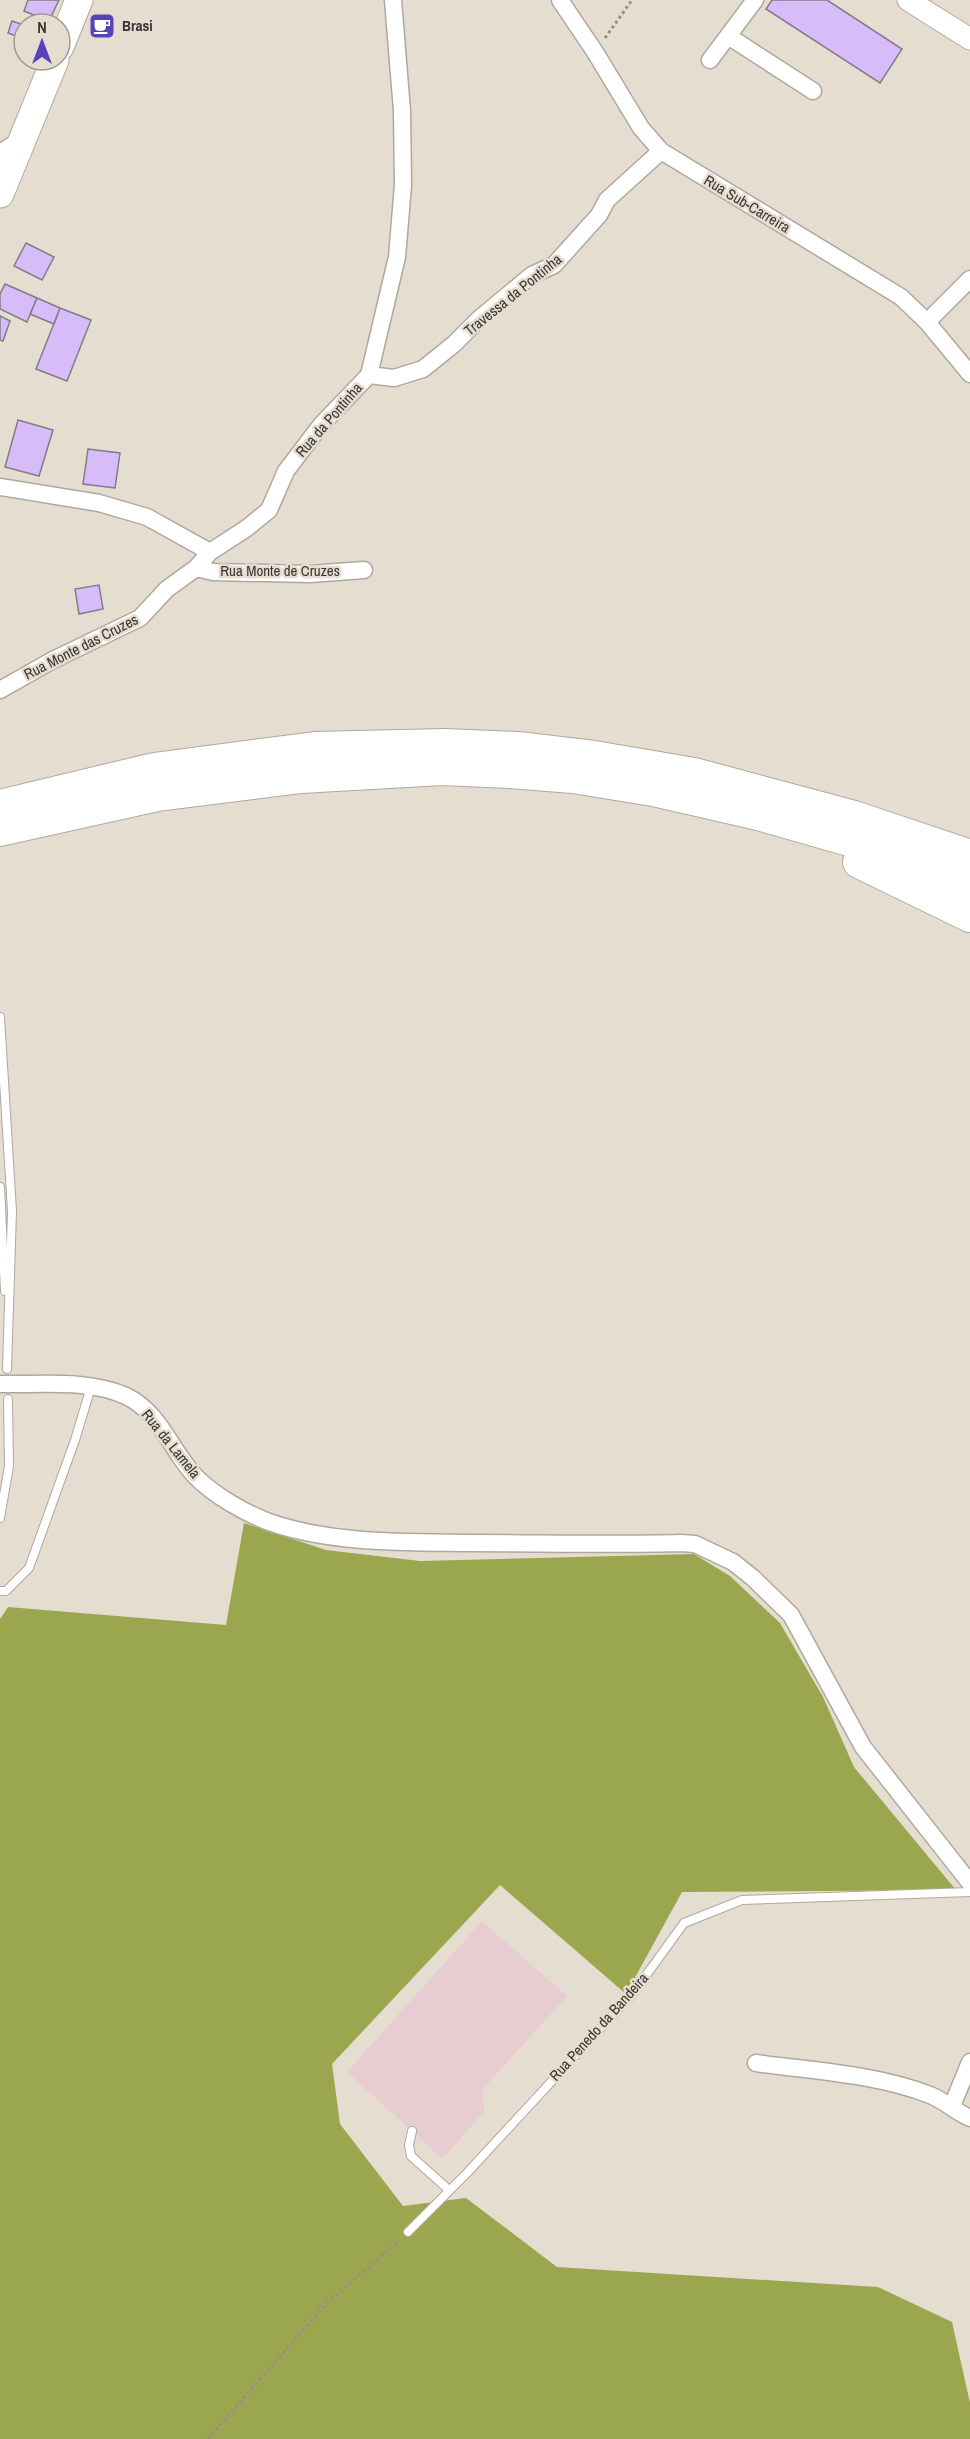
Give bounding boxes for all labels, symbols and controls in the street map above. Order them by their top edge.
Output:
cafe icon: Brasi [87,11,117,41]
north arrow [12,12,72,72]
place label: Brasi [122,15,153,36]
text: N [37,16,47,38]
street label: Rua Sub-Carreira [700,170,794,238]
street label: Travessa da Pontinha [459,249,566,341]
street label: Rua da Pontinha [290,378,367,461]
street label: Rua Monte de Cruzes [220,560,340,581]
street label: Rua Monte das Cruzes [20,609,142,684]
street label: Rua da Lamela [137,1405,206,1483]
street label: Rua Penedo da Bandeira [544,1968,653,2085]

